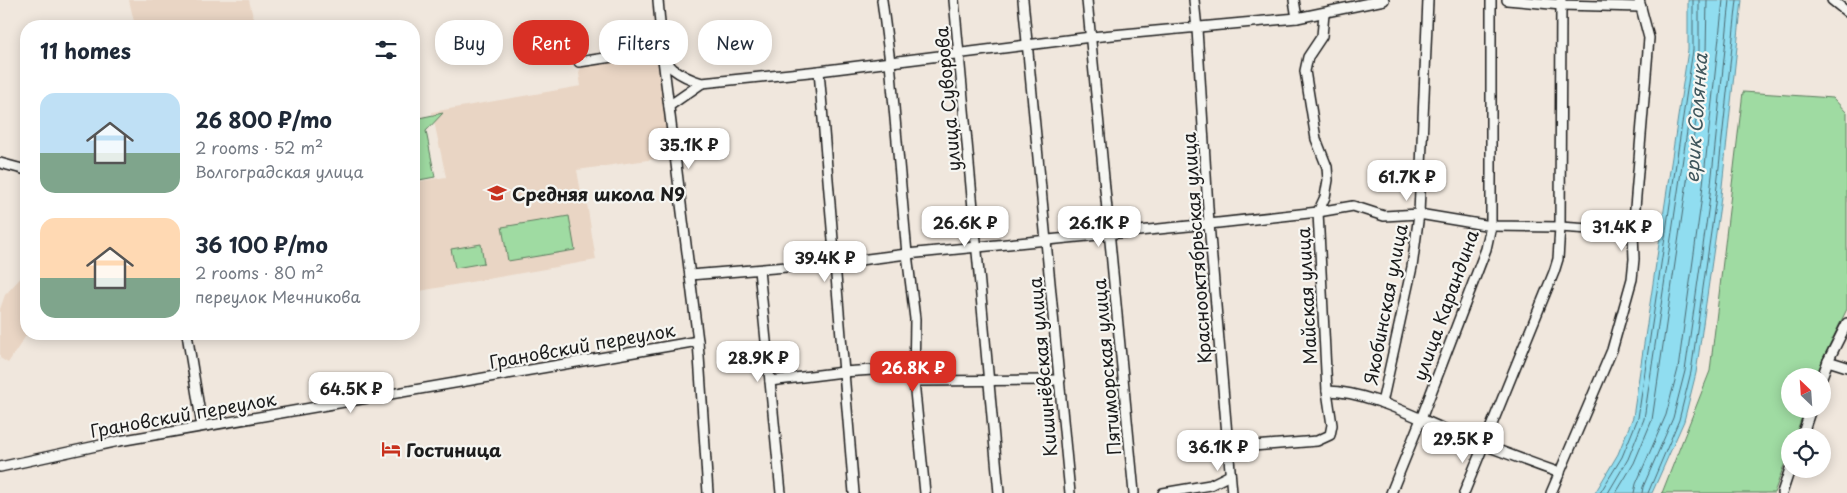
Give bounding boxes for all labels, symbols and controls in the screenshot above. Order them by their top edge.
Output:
chip: Buy [435,20,503,65]
chip: Rent [513,20,589,65]
chip: Filters [599,20,688,65]
chip: New [698,20,772,65]
street label: улица Суворова [927,25,967,172]
text: 11 homes [40,34,131,66]
icon: filters [372,36,400,64]
water label: ерик Солянка [1677,51,1714,184]
text: 26 800 ₽/mo [195,103,332,135]
icon: home [80,113,140,173]
pin: 35.1K ₽ [643,128,735,170]
street label: Краснооктябрьская улица [1174,131,1218,365]
text: 35.1K ₽ [660,132,718,156]
text: 2 rooms · 52 m² [195,135,323,159]
text: Волгоградская улица [195,159,364,183]
pin: 61.7K ₽ [1361,160,1453,202]
text: 61.7K ₽ [1378,164,1436,188]
place label: Средняя школа N9 [512,180,685,207]
school or university icon: Средняя школа N9 [486,182,508,204]
pin: 26.6K ₽ [919,206,1011,248]
pin: 26.1K ₽ [1053,206,1145,248]
text: 26.6K ₽ [933,210,997,234]
text: 26.1K ₽ [1069,210,1129,234]
pin: 31.4K ₽ [1576,210,1668,252]
text: 31.4K ₽ [1592,214,1652,238]
street label: Якобинская улица [1356,221,1414,387]
street label: улица Карандина [1405,225,1485,384]
street label: Майская улица [1289,226,1323,365]
text: 36 100 ₽/mo [195,228,328,260]
icon: home [80,238,140,298]
pin: 39.4K ₽ [779,240,871,283]
text: 39.4K ₽ [794,245,856,269]
text: 2 rooms · 80 m² [195,260,324,284]
street label: Кишинёвская улица [1021,275,1063,458]
street label: Пятиморская улица [1085,277,1127,456]
text: переулок Мечникова [195,284,360,308]
street label: Грановский переулок [487,315,677,375]
pin: 28.9K ₽ [712,340,804,383]
text: 28.9K ₽ [727,345,789,369]
pin: 26.8K ₽ [867,350,959,393]
text: 26.8K ₽ [881,355,945,379]
north arrow [1781,368,1831,418]
map controls [1781,368,1831,478]
pin: 64.5K ₽ [305,372,397,414]
text: 64.5K ₽ [320,376,382,400]
street label: Грановский переулок [88,384,278,444]
pin: 29.5K ₽ [1417,422,1509,464]
text: 29.5K ₽ [1433,426,1493,450]
button: locate [1781,428,1831,478]
pin: 36.1K ₽ [1172,430,1264,472]
text: 36.1K ₽ [1188,434,1248,458]
place label: Гостиница [406,436,502,463]
hotel icon: Гостиница [380,438,402,460]

